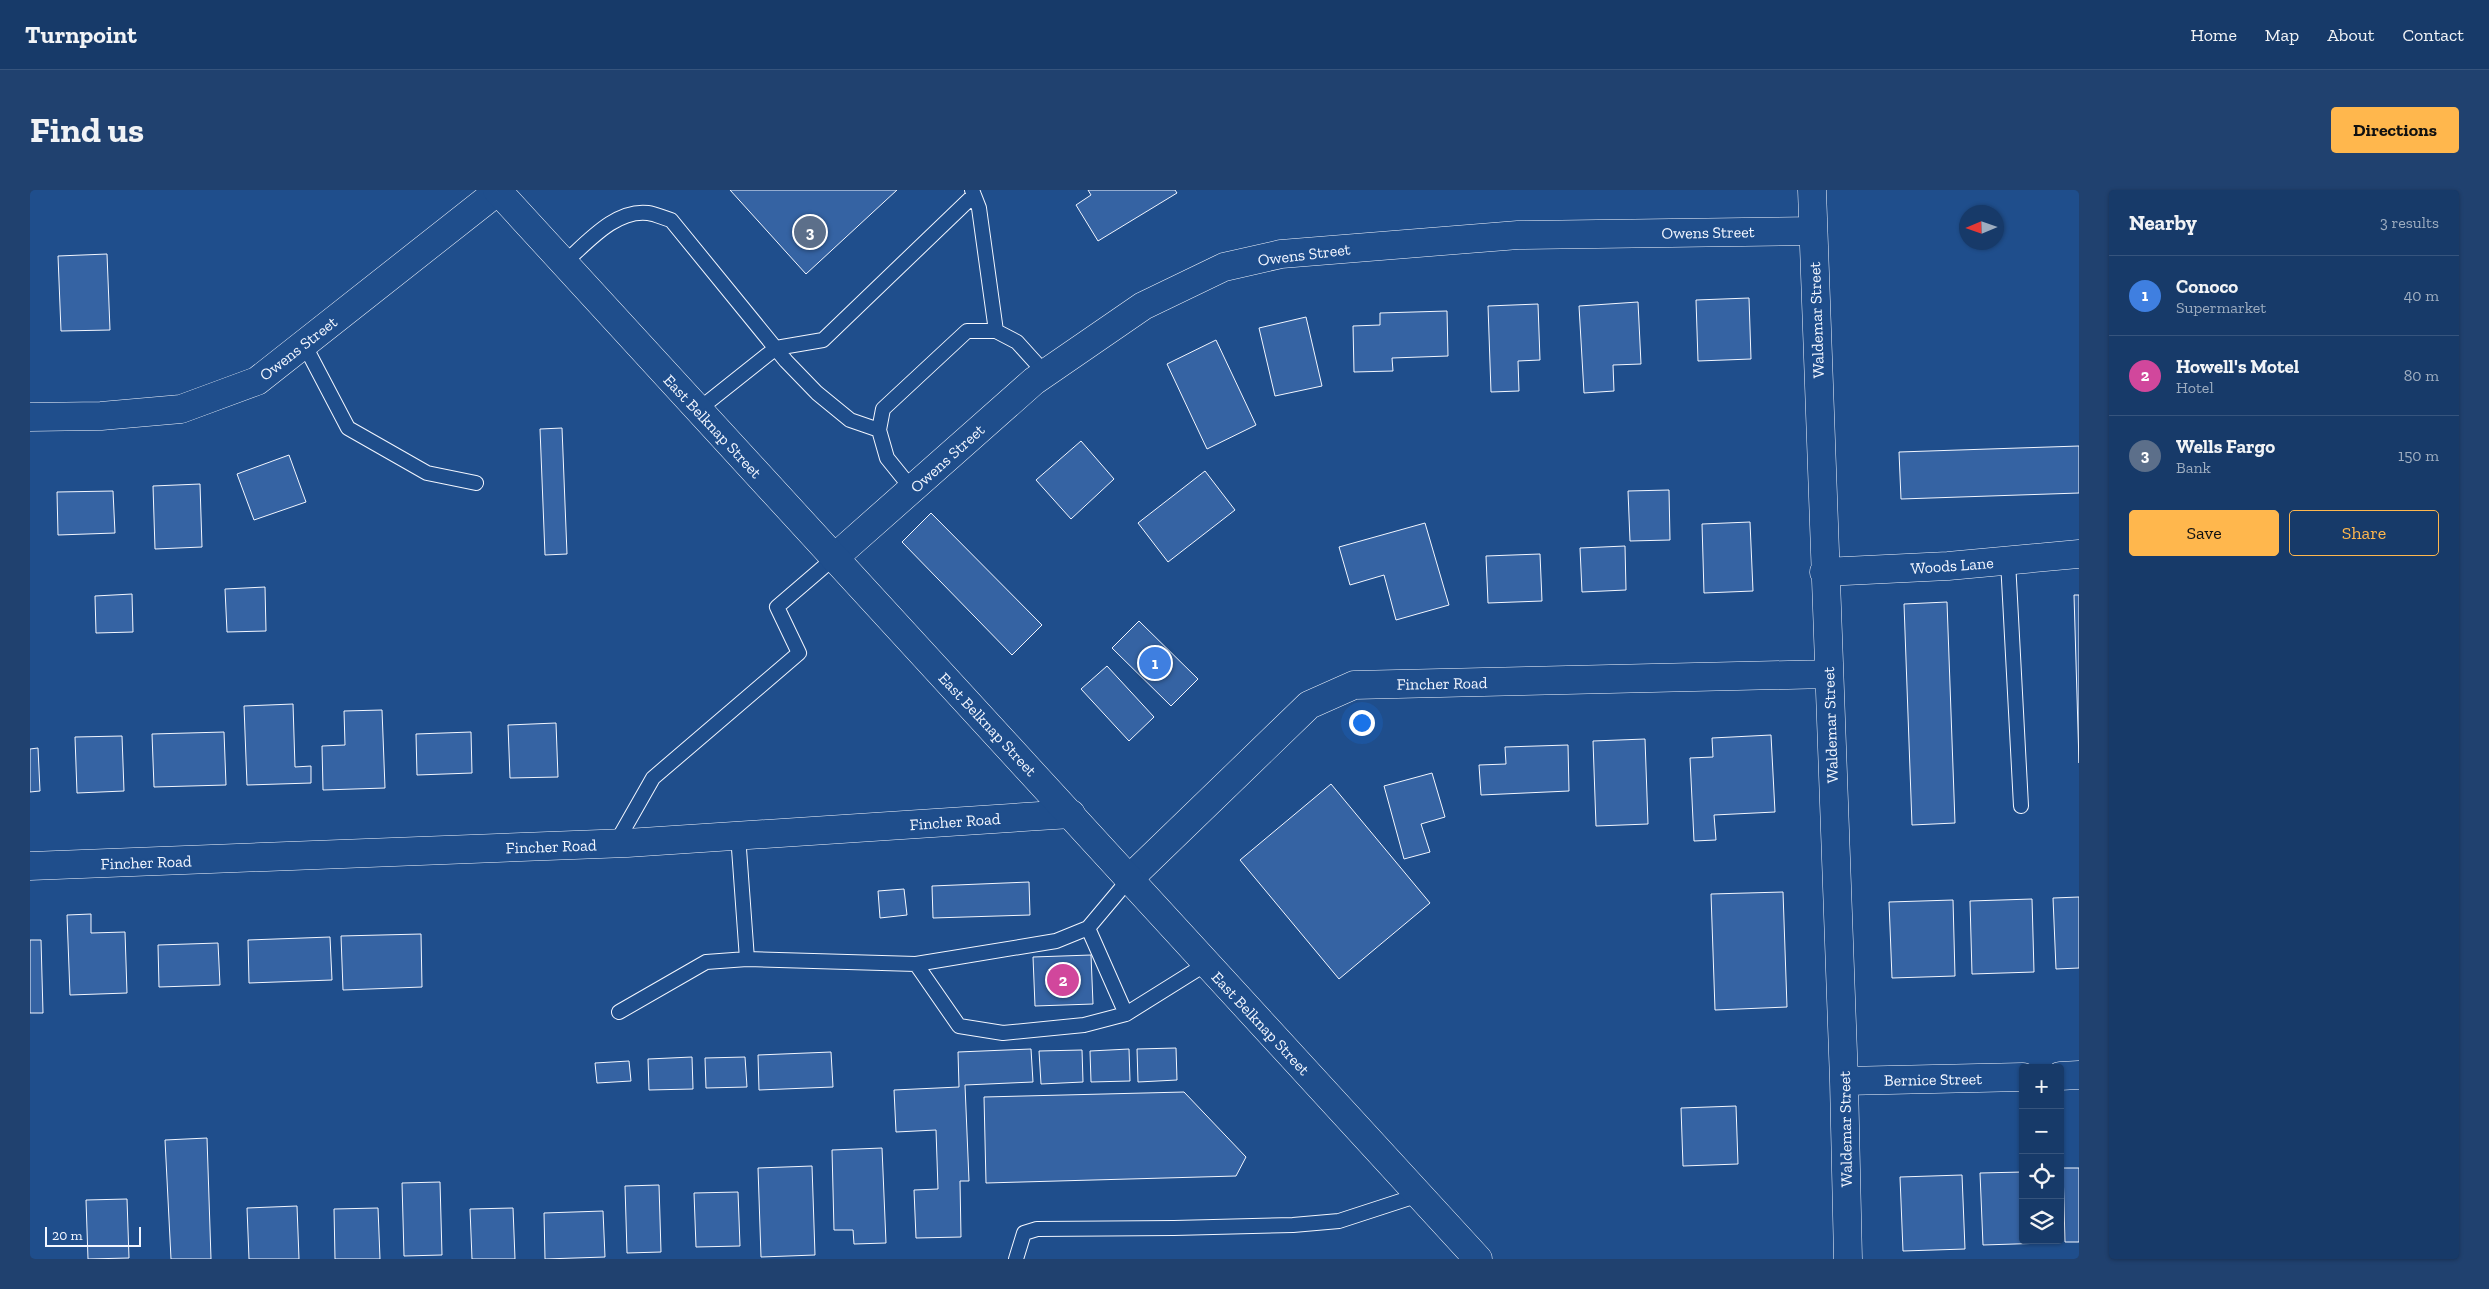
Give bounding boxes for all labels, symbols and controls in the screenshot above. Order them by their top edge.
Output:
text: Turnpoint [25,20,137,49]
text: Home [2190,24,2237,46]
text: Map [2265,24,2299,46]
text: About [2327,24,2374,46]
text: Contact [2402,24,2464,46]
button: Directions [2331,107,2459,153]
text: Find us [30,109,144,151]
north arrow [1959,205,2004,250]
text: Nearby [2129,210,2197,235]
pin: 3 [794,213,826,251]
text: 3 results [2380,213,2439,232]
street label: Owens Street [1661,222,1755,243]
street label: Owens Street [1257,239,1352,270]
street label: Waldemar Street [1805,261,1828,378]
text: Conoco [2176,275,2238,298]
text: 1 [2142,286,2148,305]
text: 40 m [2404,286,2439,305]
text: Supermarket [2176,298,2266,317]
street label: Owens Street [256,312,341,385]
text: Howell's Motel [2176,355,2299,378]
text: 2 [2141,366,2149,385]
text: 80 m [2404,366,2439,385]
street label: East Belknap Street [660,371,766,482]
text: Hotel [2176,378,2214,397]
street label: Owens Street [906,420,988,497]
text: Wells Fargo [2176,435,2275,458]
text: 3 [2141,446,2149,465]
text: 150 m [2398,446,2439,465]
text: Bank [2176,458,2211,477]
button: Save [2129,510,2279,556]
button: Share [2289,510,2439,556]
street label: Woods Lane [1910,553,1994,578]
pin: 1 [1139,644,1171,682]
street label: Waldemar Street [1819,666,1842,783]
street label: East Belknap Street [935,669,1041,780]
street label: Fincher Road [1396,673,1488,694]
your location [1349,710,1375,736]
street label: Fincher Road [909,809,1001,834]
street label: Fincher Road [505,835,597,858]
street label: Fincher Road [100,851,192,874]
pin: 2 [1047,961,1079,999]
street label: East Belknap Street [1208,968,1314,1079]
map controls [2019,1064,2064,1244]
button: + [2019,1064,2064,1109]
street label: Bernice Street [1884,1069,1982,1090]
street label: Waldemar Street [1835,1071,1856,1187]
button: − [2019,1109,2064,1154]
button: locate [2019,1154,2064,1199]
button: layers [2019,1199,2064,1244]
scale bar [45,1224,141,1247]
text: 20 m [52,1227,83,1244]

